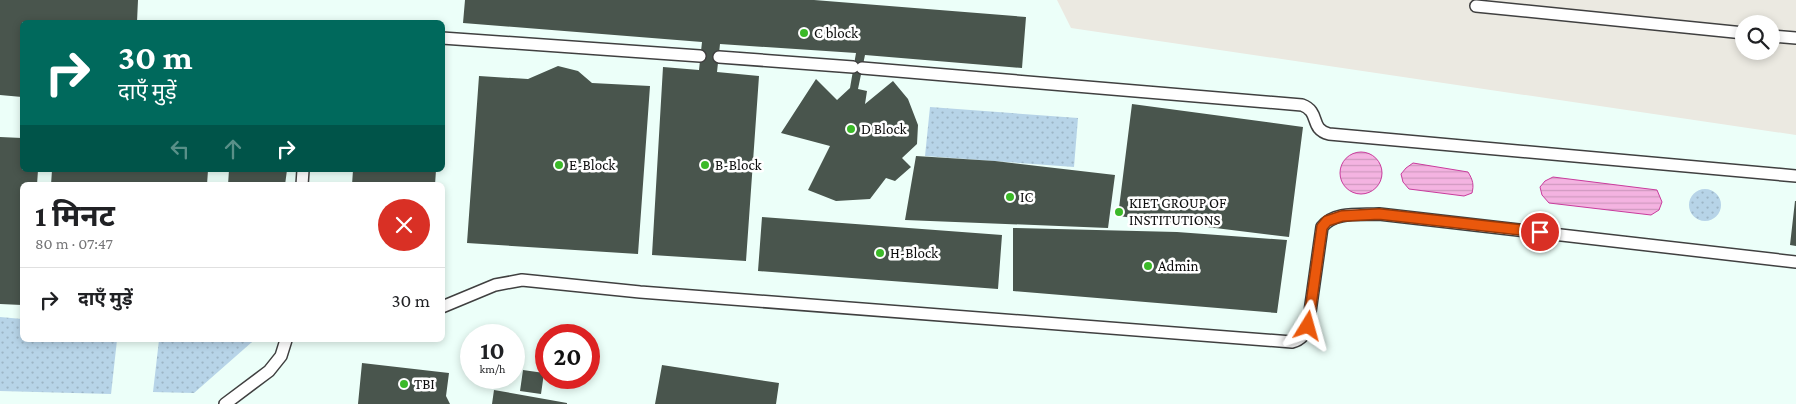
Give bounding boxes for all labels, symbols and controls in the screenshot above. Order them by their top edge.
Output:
map controls [1735,15,1780,60]
button: search [1735,15,1780,60]
place label: C block [814,25,859,41]
marker: C block [798,27,810,39]
text: 30 m [118,38,193,77]
icon: right [35,40,100,105]
text: दाएँ मुड़ें [118,79,177,104]
place label: D Block [861,121,908,137]
marker: D Block [845,123,857,135]
icon: left [166,135,194,163]
icon: ahead [219,135,247,163]
icon: right [272,135,300,163]
place label: E-Block [569,157,616,173]
place label: B-Block [715,157,763,173]
marker: E-Block [553,159,565,171]
marker: B-Block [699,159,711,171]
place label: IC [1020,189,1034,205]
marker: IC [1004,191,1016,203]
place label: KIET GROUP OF INSTITUTIONS [1129,195,1227,228]
text: 1 मिनट [35,199,115,232]
button: close [378,199,430,251]
marker: KIET GROUP OF INSTITUTIONS [1113,206,1125,218]
pin [1519,211,1561,253]
icon: arrive [1526,218,1554,246]
text: 80 m · 07:47 [35,235,113,252]
place label: H-Block [890,245,939,261]
marker: H-Block [874,247,886,259]
place label: Admin [1158,258,1198,274]
marker: Admin [1142,260,1154,272]
icon: right [35,286,63,314]
text: दाएँ मुड़ें [78,288,133,309]
text: 30 m [391,290,430,311]
position arrow [1281,299,1333,351]
speed limit sign: 20 [535,324,600,389]
text: 10 [480,337,505,364]
text: km/h [480,362,505,376]
place label: TBI [414,376,435,392]
marker: TBI [398,378,410,390]

